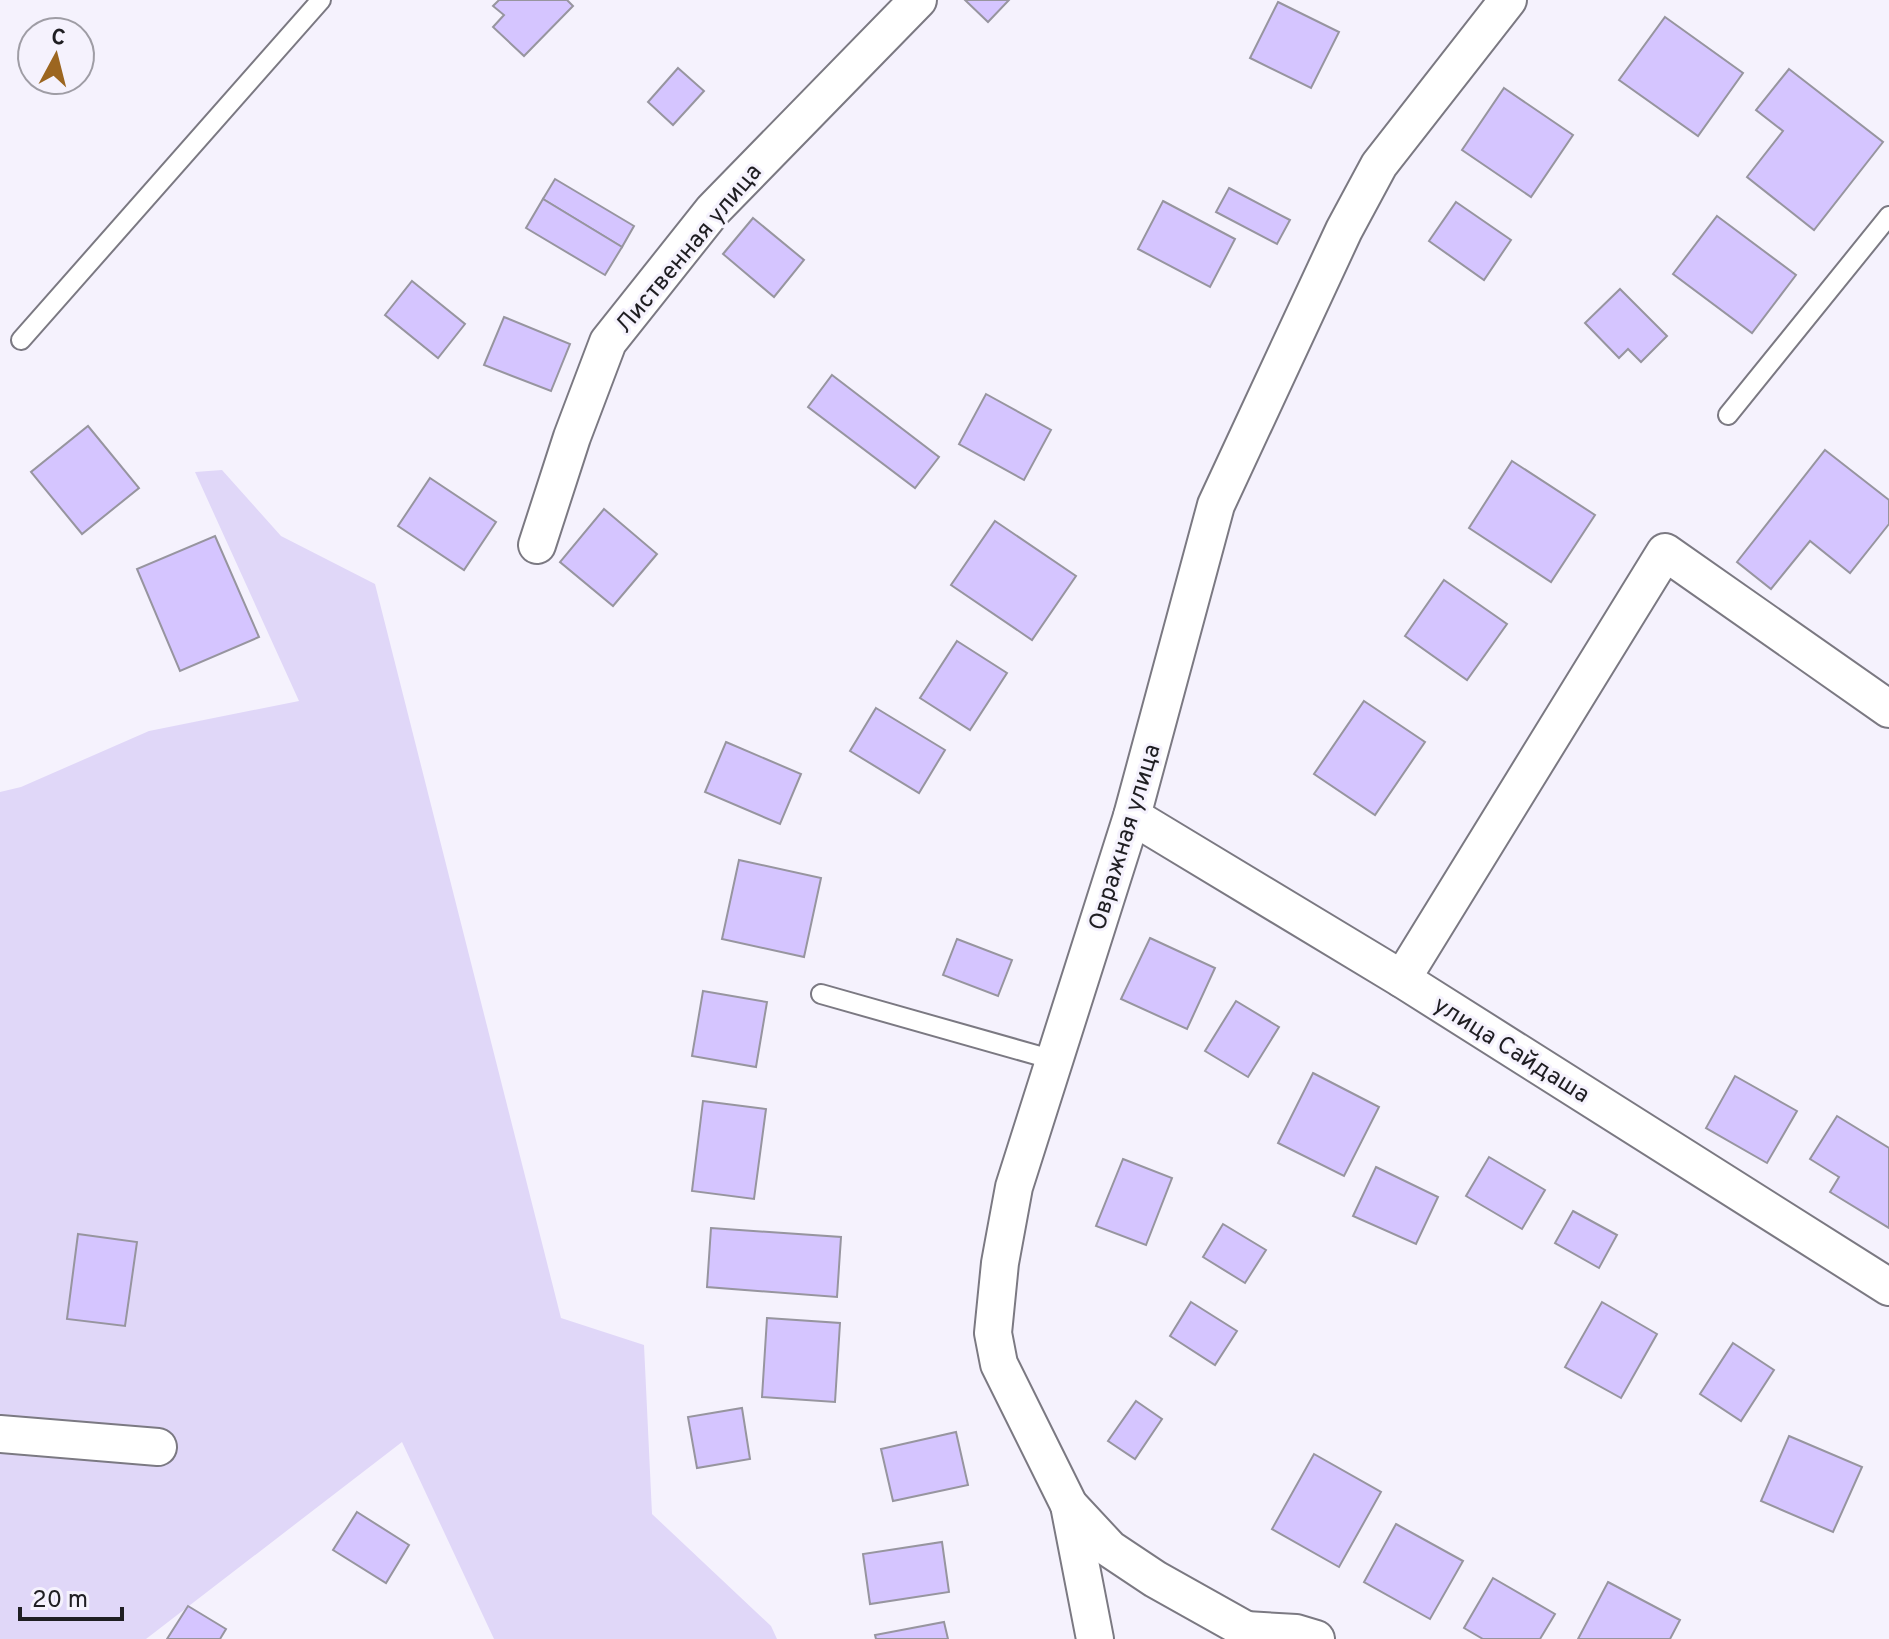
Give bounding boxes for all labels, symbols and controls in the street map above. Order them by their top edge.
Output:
north arrow [16,16,96,96]
text: С [50,24,67,53]
street label: Лиственная улица [610,158,769,340]
street label: Овражная улица [1083,741,1169,934]
street label: улица Сайдаша [1427,991,1595,1111]
scale bar [20,1571,122,1621]
text: 20 m [32,1586,88,1616]

